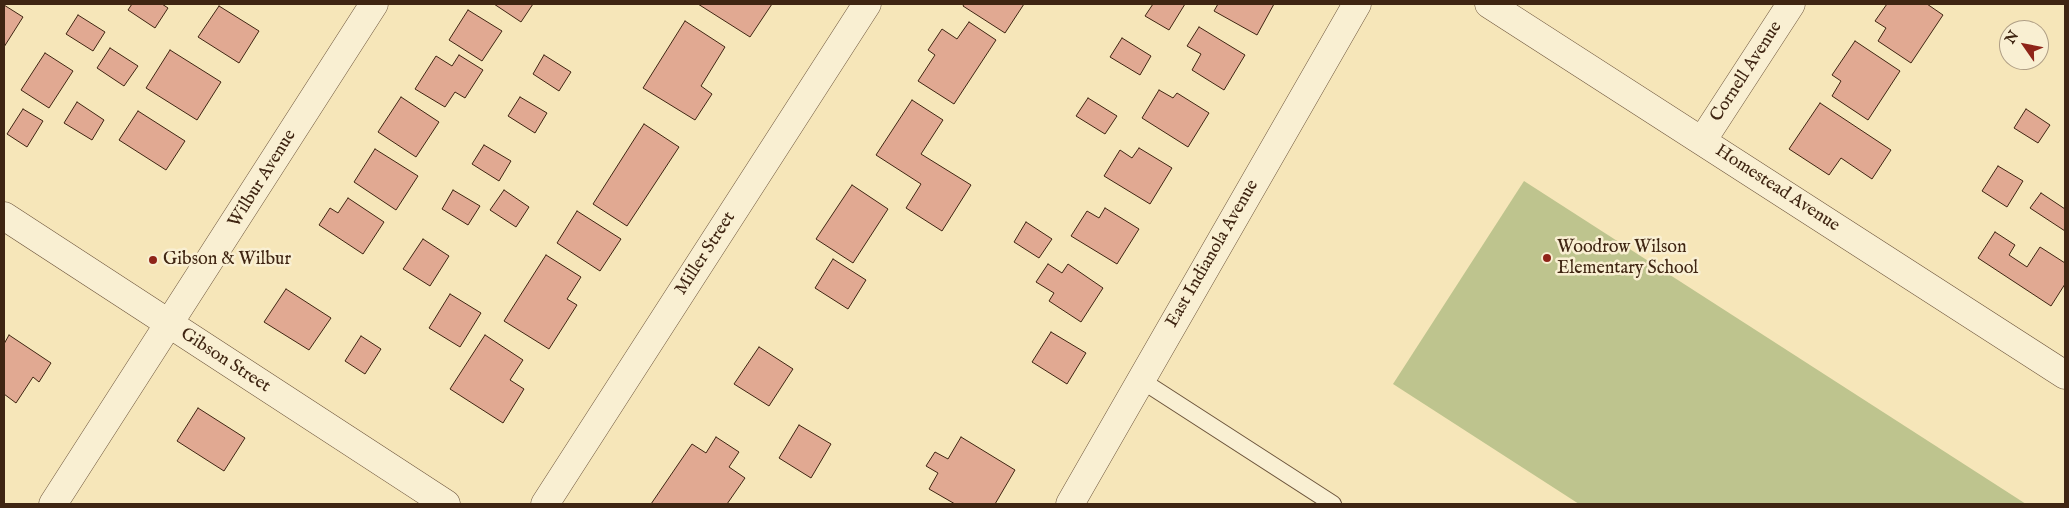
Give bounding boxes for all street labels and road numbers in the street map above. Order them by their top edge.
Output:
street label: Cornell Avenue [1706,18,1788,126]
street label: Wilbur Avenue [224,126,302,232]
street label: Homestead Avenue [1711,141,1843,237]
street label: East Indianola Avenue [1162,176,1264,332]
street label: Miller Street [671,208,741,300]
street label: Gibson Street [176,324,274,398]

